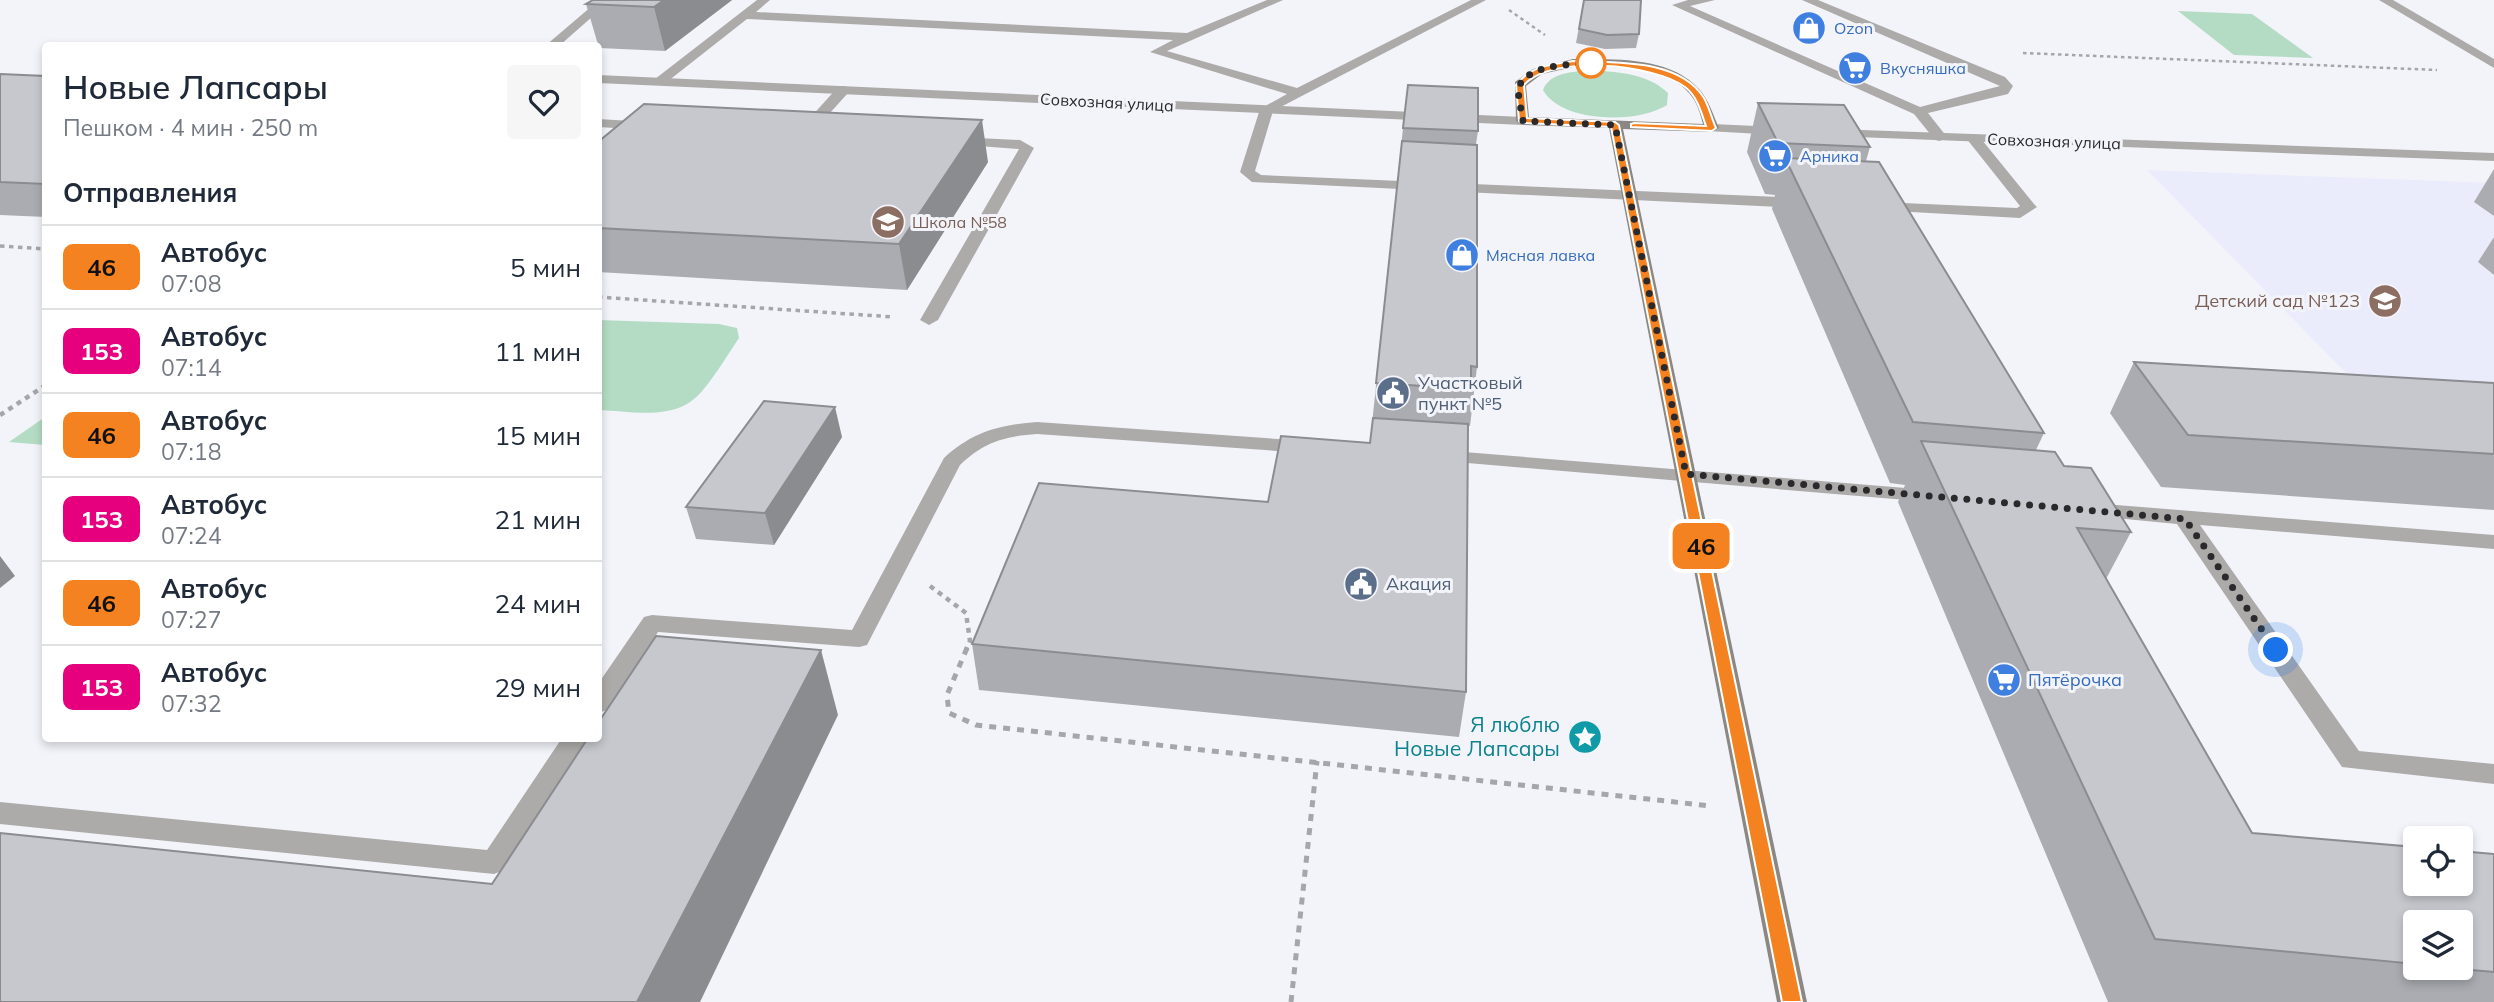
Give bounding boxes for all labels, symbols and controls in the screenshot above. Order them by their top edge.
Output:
shop icon: Ozon [1790,9,1828,47]
place label: Ozon [1834,18,1873,38]
unlabelled marker [1576,48,1606,78]
supermarket icon: Вкусняшка [1836,49,1874,87]
place label: Вкусняшка [1880,58,1966,78]
button: heart [507,65,581,139]
text: Новые Лапсары [63,66,328,107]
street label: Совхозная улица [1040,89,1174,115]
text: Пешком · 4 мин · 250 m [63,113,318,142]
street label: Совхозная улица [1987,129,2121,153]
supermarket icon: Арника [1756,137,1794,175]
place label: Арника [1800,146,1859,166]
text: Отправления [63,176,237,209]
school or university icon: Школа №58 [869,203,907,241]
place label: Школа №58 [912,212,1007,232]
text: Автобус [161,236,267,269]
shop icon: Мясная лавка [1443,236,1481,274]
place label: Мясная лавка [1486,245,1595,265]
text: 5 мин [510,251,581,284]
text: 46 [87,252,116,282]
text: 07:08 [161,269,221,298]
school or university icon: Детский сад №123 [2366,282,2404,320]
place label: Детский сад №123 [2195,289,2360,312]
text: Автобус [161,320,267,353]
text: 11 мин [494,335,581,368]
text: 153 [80,336,123,366]
text: 07:14 [161,353,221,382]
place label: Участковый пункт №5 [1417,371,1523,415]
public building icon: Участковый пункт №5 [1374,374,1412,412]
text: Автобус [161,404,267,437]
text: 15 мин [494,419,581,452]
text: 46 [87,420,116,450]
text: 07:18 [161,437,221,466]
text: Автобус [161,488,267,521]
text: 21 мин [494,503,581,536]
text: 153 [80,504,123,534]
text: 07:24 [161,521,221,550]
line badge: 46 [1670,523,1732,569]
text: 46 [1687,531,1715,561]
public building icon: Акация [1342,565,1380,603]
text: Автобус [161,572,267,605]
place label: Акация [1386,572,1451,595]
text: 24 мин [494,587,581,620]
text: 46 [87,588,116,618]
text: 07:27 [161,605,221,634]
your location [2258,632,2293,667]
text: Автобус [161,656,267,689]
supermarket icon: Пятёрочка [1985,661,2023,699]
place label: Пятёрочка [2028,668,2122,691]
text: 29 мин [494,671,581,704]
text: 153 [80,672,123,702]
text: 07:32 [161,689,221,718]
place label: Я люблю Новые Лапсары [1394,711,1560,761]
place icon: Я люблю Новые Лапсары [1566,718,1604,756]
map controls [2403,826,2473,980]
button: locate [2403,826,2473,896]
button: layers [2403,910,2473,980]

